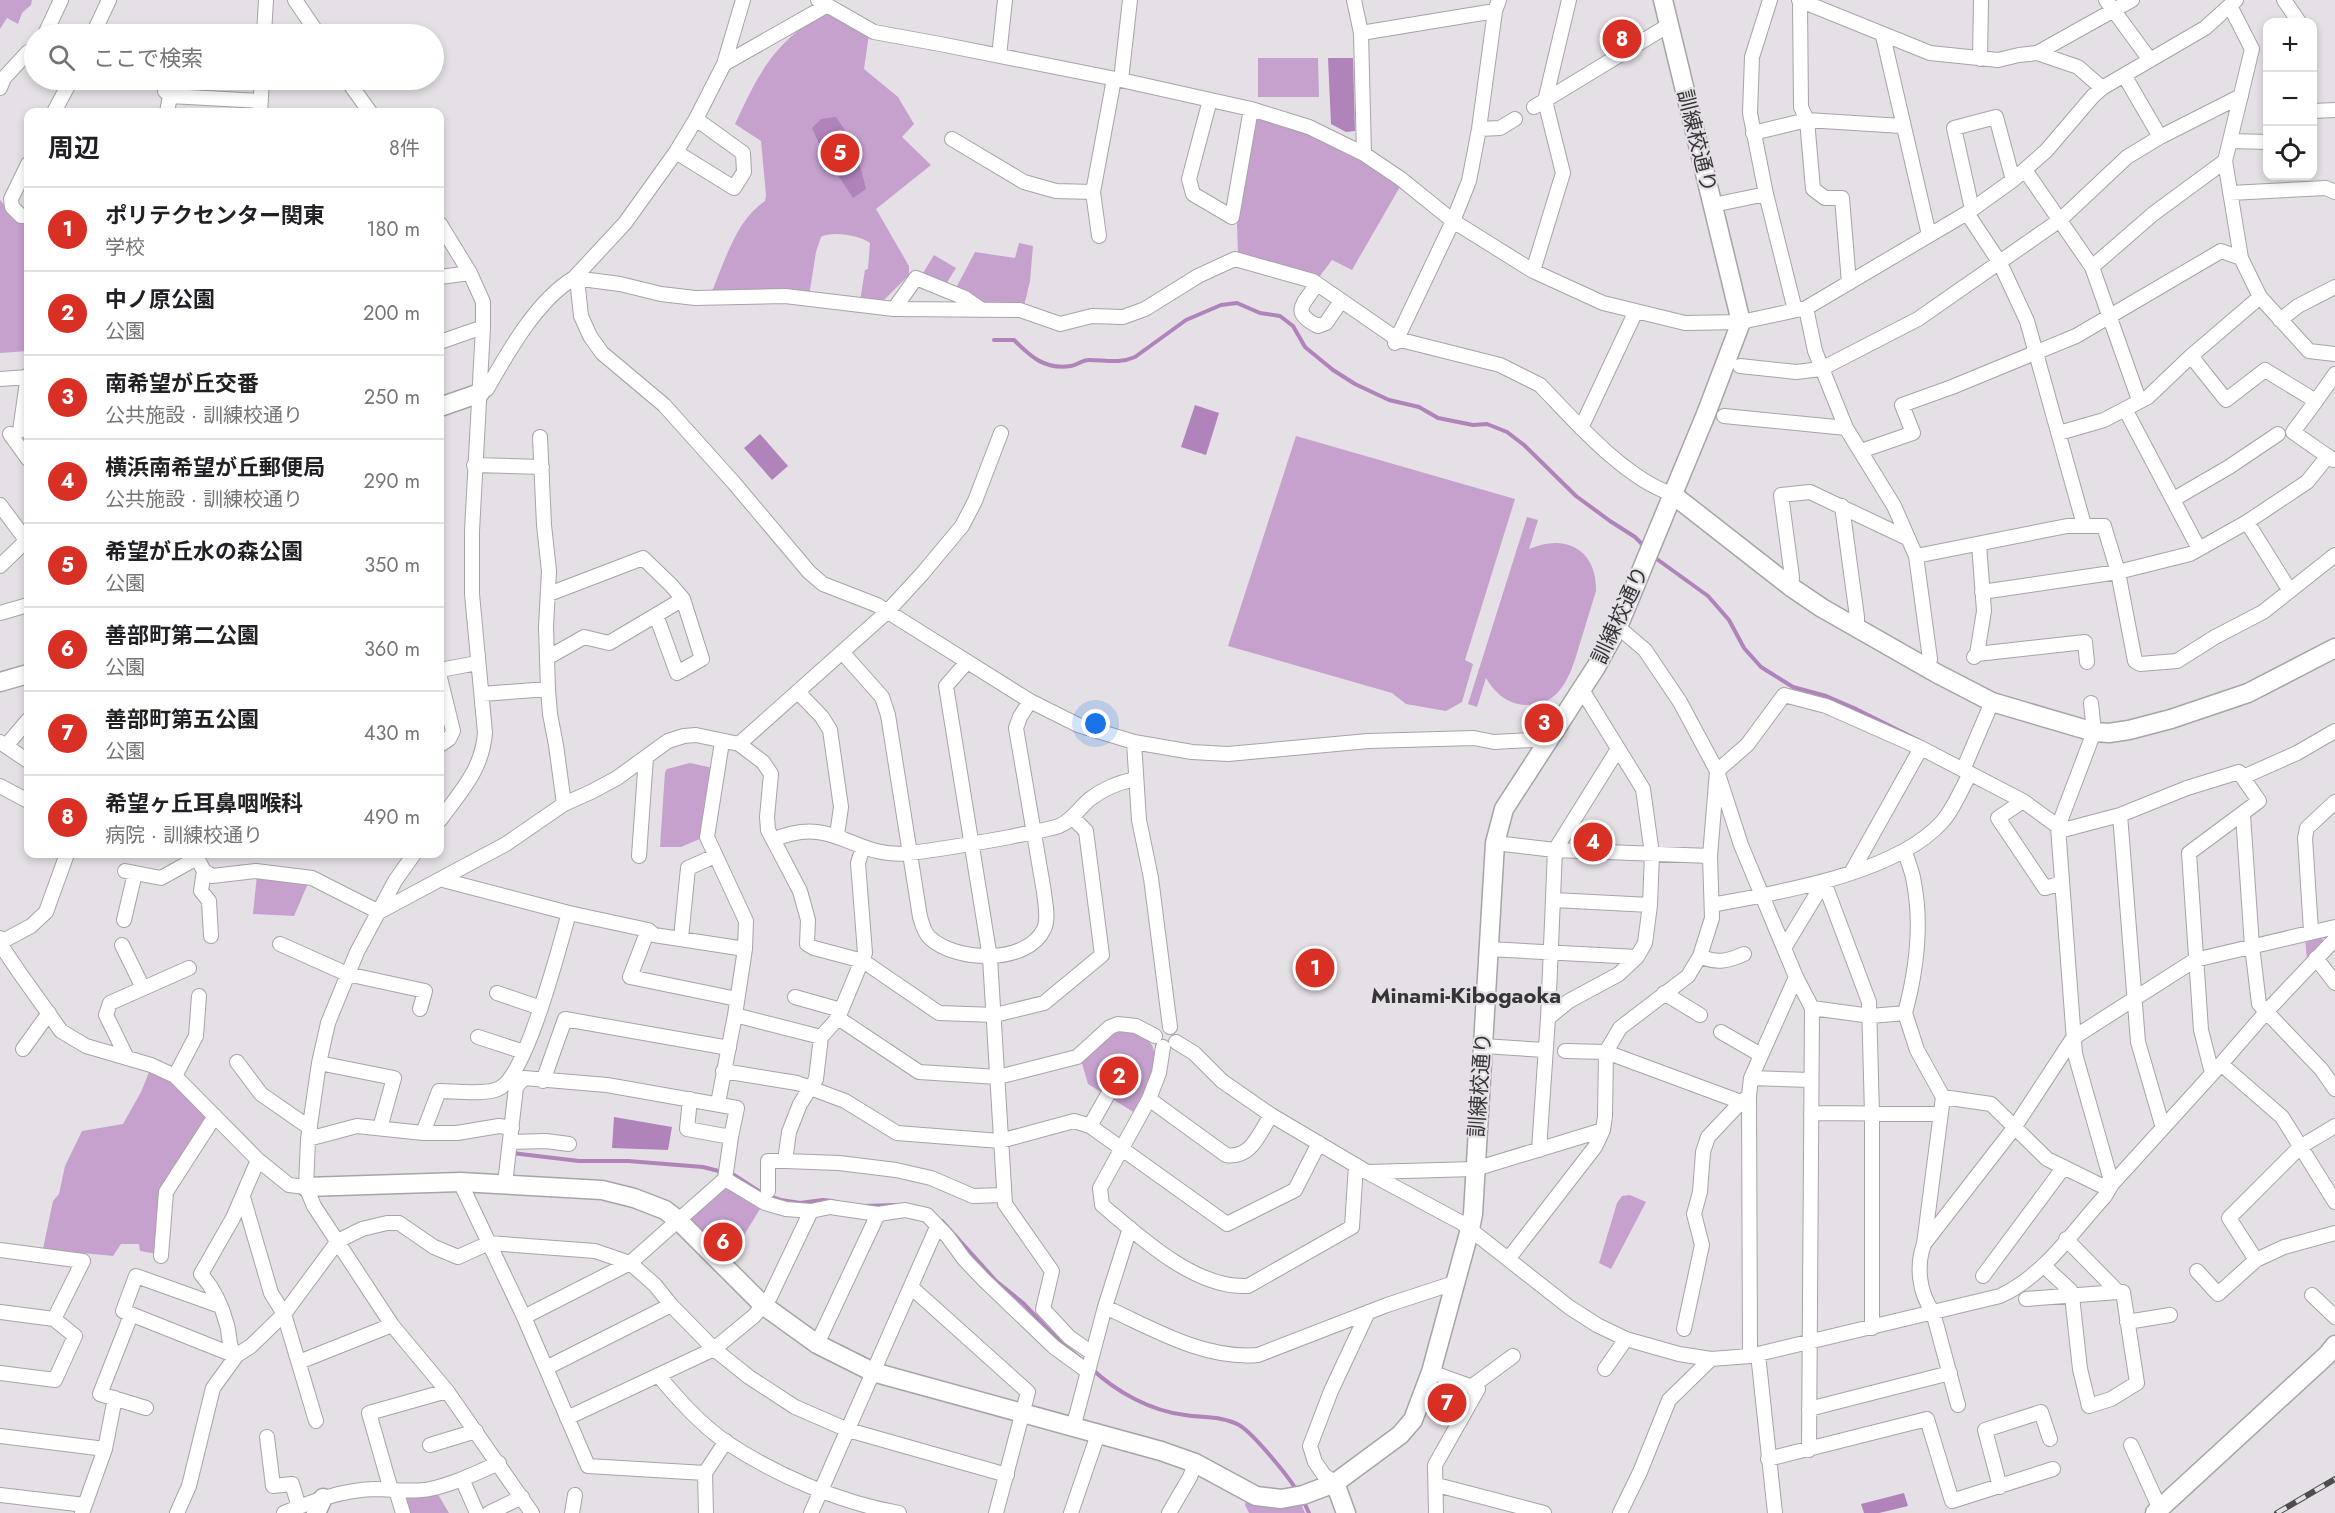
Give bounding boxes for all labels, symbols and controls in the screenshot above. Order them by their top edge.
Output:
pin: 8 [1602,16,1642,62]
map controls [2263,18,2317,180]
button: + [2263,18,2317,72]
search box [24,24,444,90]
icon: search [45,41,78,74]
text: ここで検索 [93,42,203,74]
button: − [2263,72,2317,126]
street label: 訓練校通り [1670,86,1724,196]
button: locate [2263,126,2317,180]
text: 周辺 [48,129,100,167]
pin: 5 [820,130,860,176]
text: 8件 [389,134,420,163]
text: ポリテクセンター関東 [105,199,325,231]
text: 1 [62,215,73,244]
text: 180 m [366,215,420,244]
text: 学校 [105,233,145,262]
text: 中ノ原公園 [105,283,215,315]
text: 2 [61,299,74,328]
text: 200 m [363,299,420,328]
text: 公園 [105,317,145,346]
text: 南希望が丘交番 [105,367,259,399]
text: 3 [61,383,74,412]
text: 250 m [364,383,420,412]
text: 公共施設 · 訓練校通り [105,401,303,430]
text: 横浜南希望が丘郵便局 [105,451,325,483]
text: 4 [61,467,74,496]
text: 290 m [364,467,420,496]
text: 公共施設 · 訓練校通り [105,485,303,514]
text: 希望が丘水の森公園 [105,535,303,567]
text: 5 [61,551,74,580]
text: 350 m [364,551,420,580]
street label: 訓練校通り [1584,561,1656,669]
text: 公園 [105,569,145,598]
text: 善部町第二公園 [105,619,259,651]
text: 6 [61,635,74,664]
text: 360 m [364,635,420,664]
text: 公園 [105,653,145,682]
pin: 3 [1524,700,1564,746]
text: 善部町第五公園 [105,703,259,735]
your location [1081,709,1110,738]
text: 7 [61,719,74,748]
text: 430 m [364,719,420,748]
text: 公園 [105,737,145,766]
text: 希望ヶ丘耳鼻咽喉科 [105,787,303,819]
text: 8 [61,803,74,832]
text: 490 m [363,803,420,832]
pin: 4 [1574,820,1612,864]
text: 病院 · 訓練校通り [105,821,263,850]
pin: 1 [1296,946,1334,990]
district label: Minami-Kibogaoka [1371,979,1561,1011]
street label: 訓練校通り [1461,1032,1499,1138]
pin: 2 [1100,1054,1138,1098]
pin: 6 [704,1220,742,1264]
pin: 7 [1428,1380,1466,1426]

